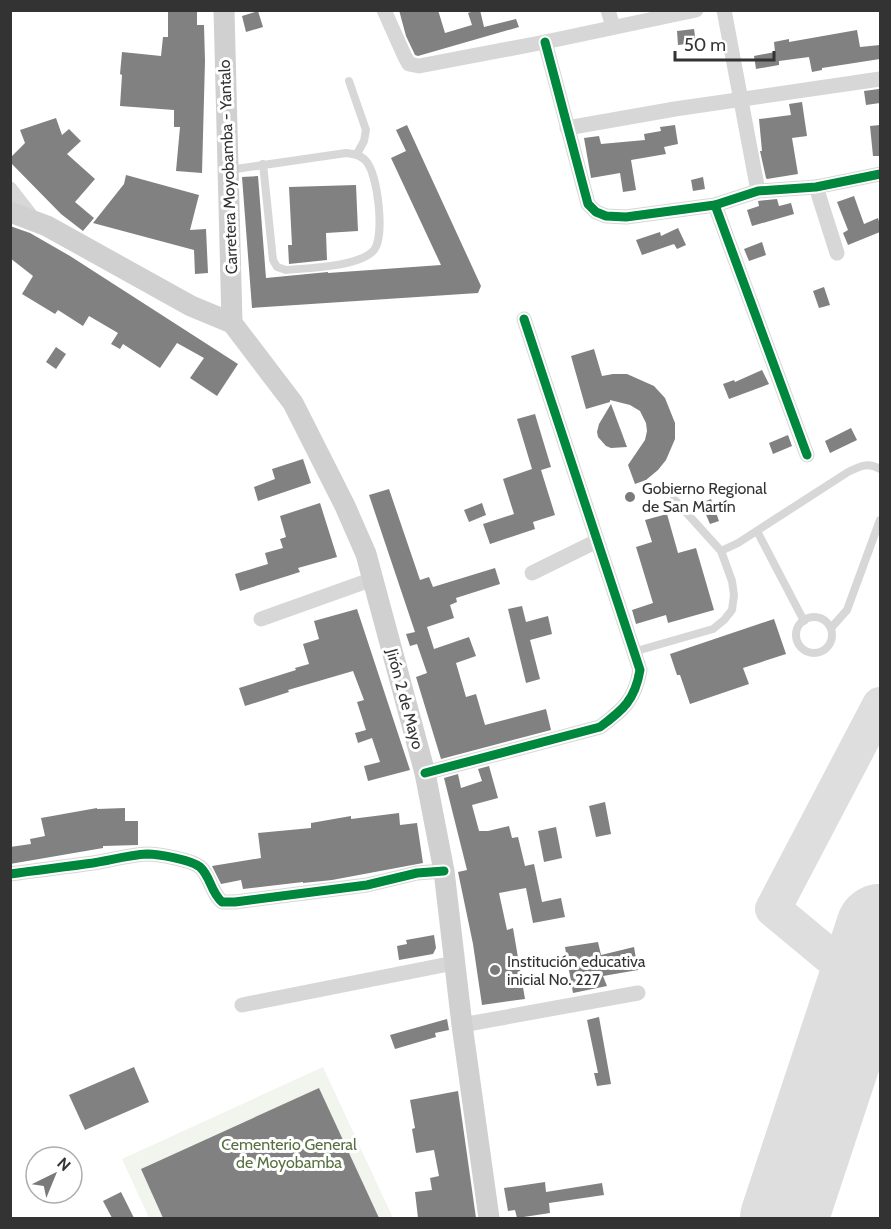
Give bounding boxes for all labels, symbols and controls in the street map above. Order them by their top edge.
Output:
scale bar [675,24,774,62]
text: 50 m [684,34,726,56]
street label: Carretera Moyobamba - Yantalo [215,59,241,275]
place label: Gobierno Regional de San Martín [642,479,767,516]
marker: Gobierno Regional de San Martín [623,490,637,504]
street label: Jirón 2 de Mayo [382,646,428,751]
place label: Institución educativa inicial No. 227 [507,952,646,989]
marker: Institución educativa inicial No. 227 [488,963,502,977]
park label: Cementerio General de Moyobamba [221,1135,357,1172]
north arrow [24,1145,84,1205]
text: N [53,1154,75,1175]

